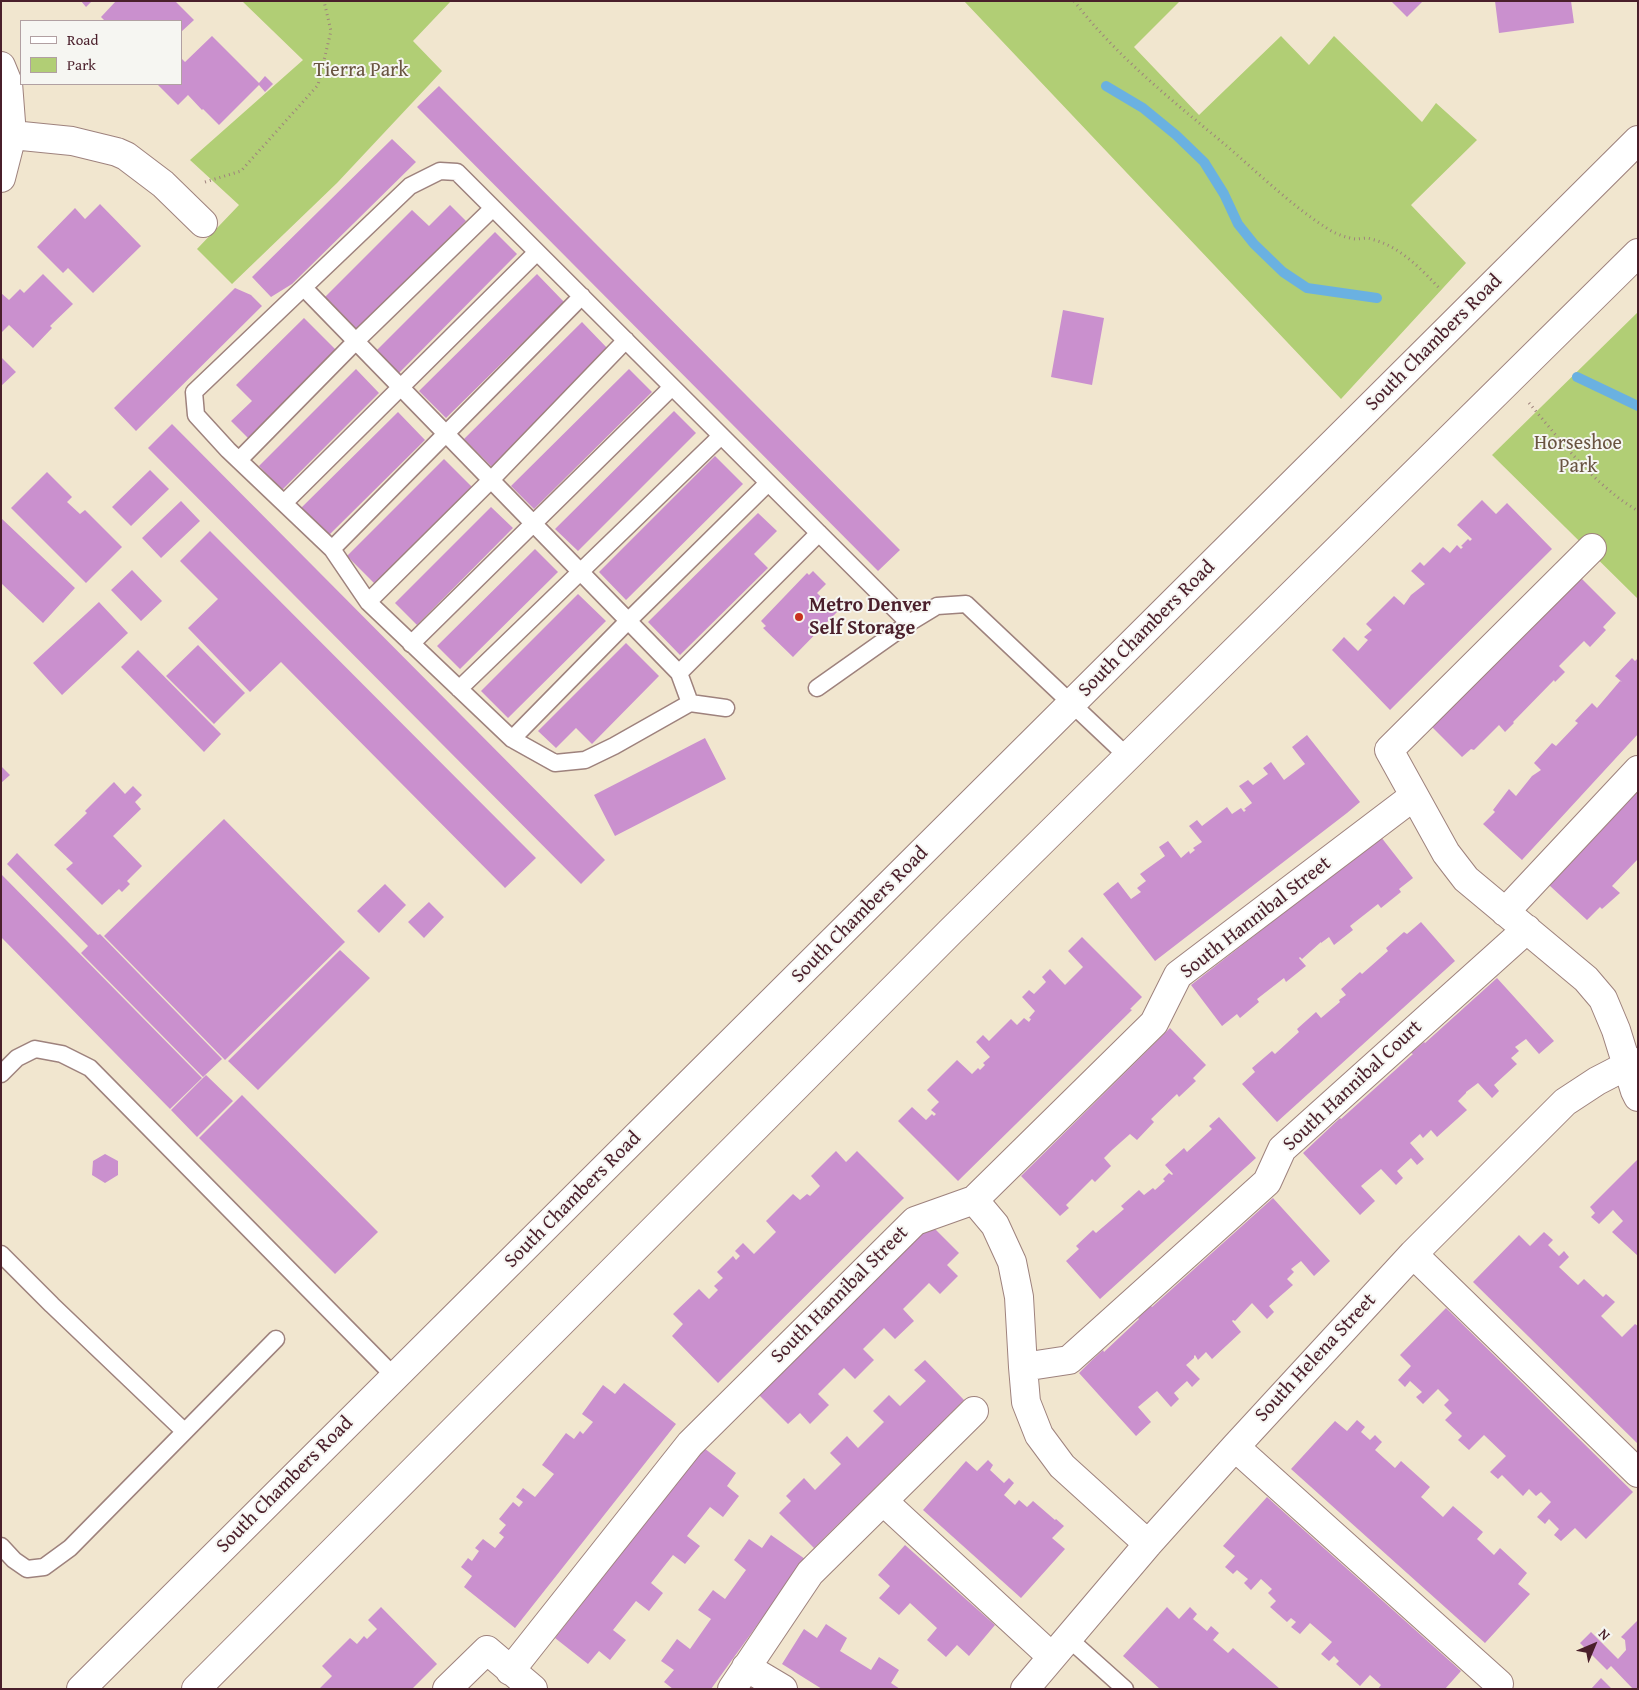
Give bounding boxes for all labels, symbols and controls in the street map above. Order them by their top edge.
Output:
legend [20,20,182,85]
text: Road [67,29,98,50]
text: Park [67,54,96,75]
park label: Tierra Park [314,59,408,83]
street label: South Chambers Road [1361,270,1507,416]
park label: Horseshoe Park [1534,432,1622,479]
street label: South Chambers Road [1074,556,1220,702]
place label: Metro Denver Self Storage [809,594,931,641]
marker: Metro Denver Self Storage [793,611,805,623]
street label: South Chambers Road [787,842,933,988]
street label: South Hannibal Street [1176,852,1336,984]
street label: South Hannibal Court [1279,1015,1427,1157]
street label: South Chambers Road [500,1127,646,1273]
street label: South Hannibal Street [766,1221,914,1369]
street label: South Helena Street [1250,1289,1382,1427]
street label: South Chambers Road [212,1412,358,1558]
north arrow [1569,1620,1619,1670]
text: N [1594,1624,1615,1645]

